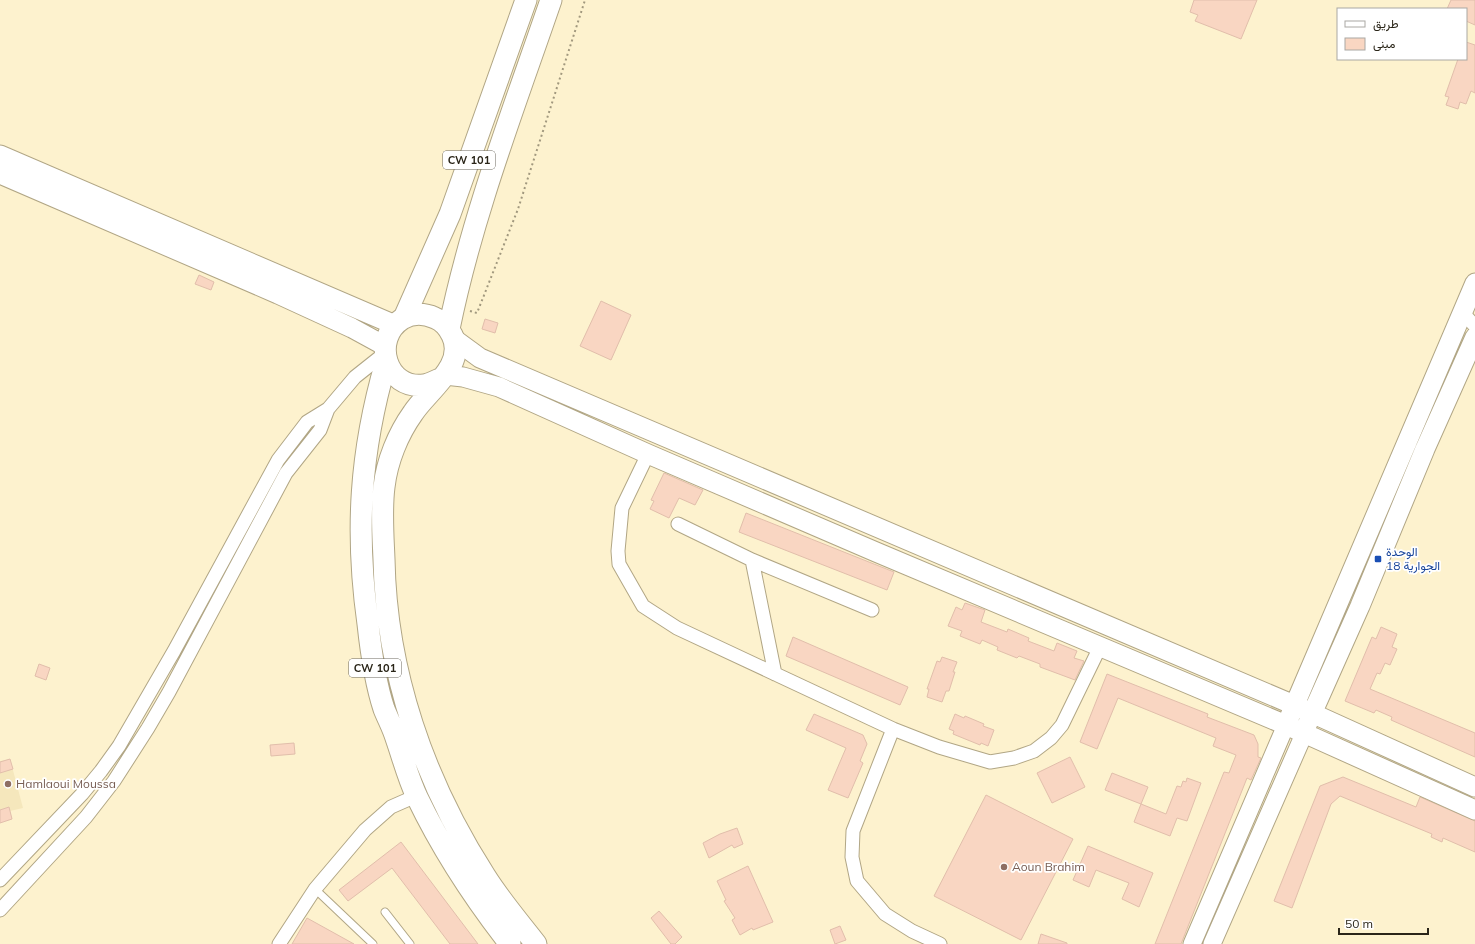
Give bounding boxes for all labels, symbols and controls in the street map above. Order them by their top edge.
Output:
legend [1337,8,1467,60]
text: طريق [1373,16,1399,32]
text: مبنى [1373,36,1395,52]
road number: CW 101 [443,151,495,169]
place label: الوحدة الجوارية 18 [1386,544,1440,574]
marker: الوحدة الجوارية 18 [1373,554,1383,564]
road number: CW 101 [349,659,401,677]
place label: Hamlaoui Moussa [16,776,116,791]
marker: Hamlaoui Moussa [3,779,13,789]
place label: Aoun Brahim [1012,859,1085,874]
marker: Aoun Brahim [999,862,1009,872]
scale bar [1339,910,1428,936]
text: 50 m [1345,916,1373,931]

